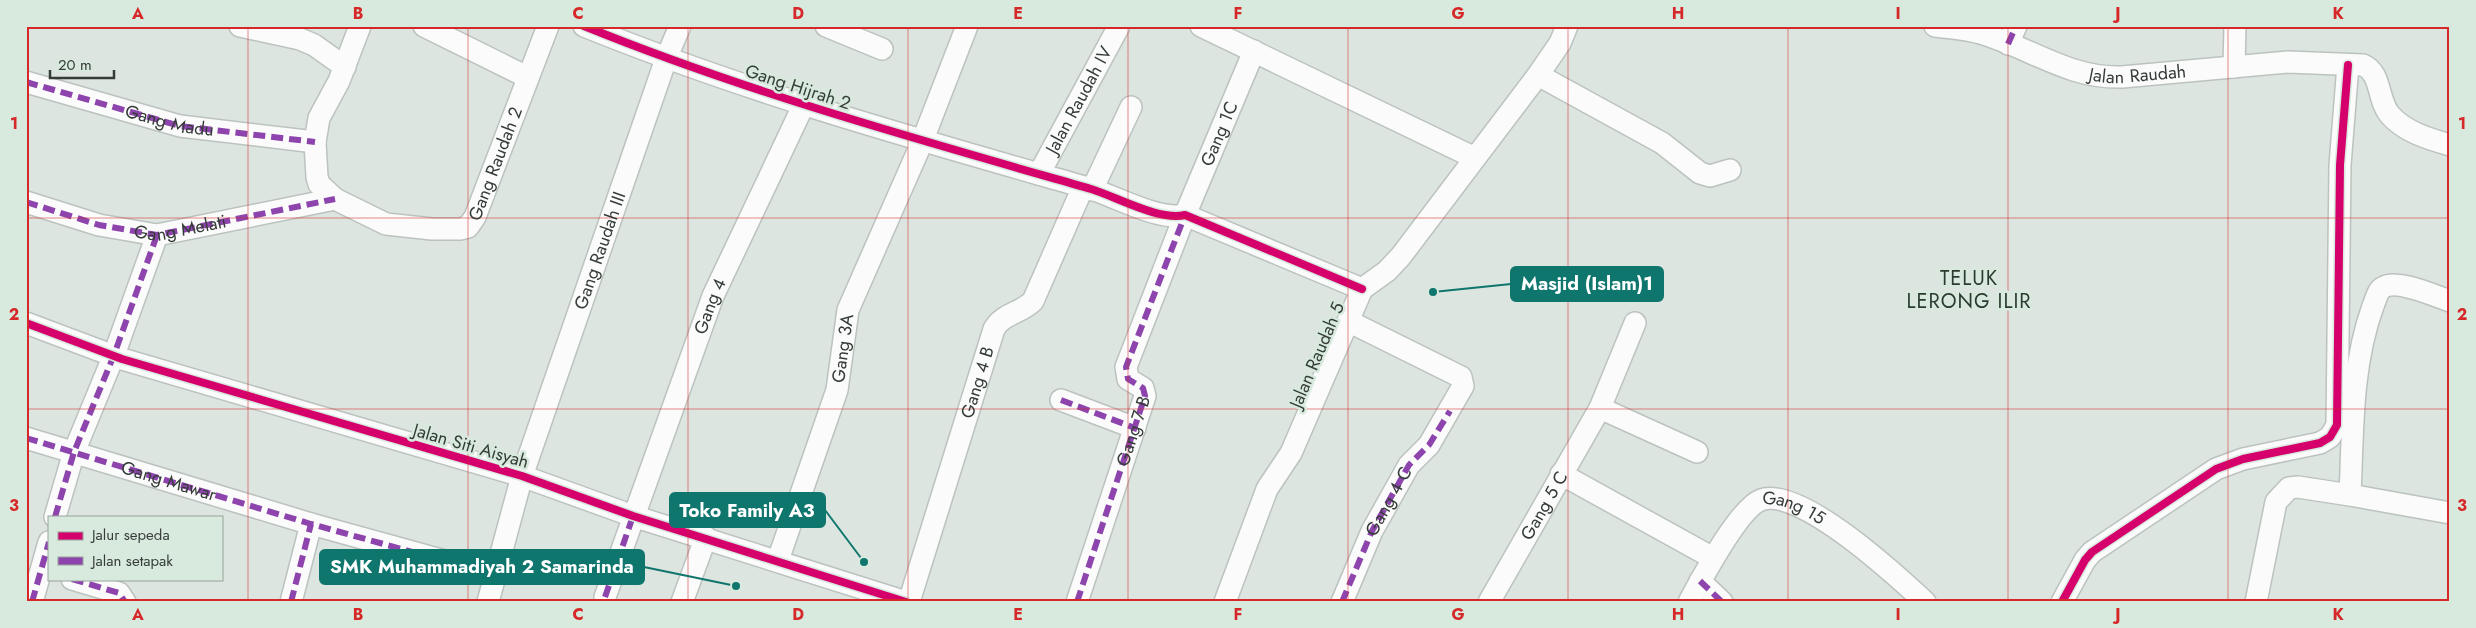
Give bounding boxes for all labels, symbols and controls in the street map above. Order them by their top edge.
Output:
text: A [131,2,144,25]
text: B [353,2,363,25]
text: C [572,2,584,25]
text: D [792,2,804,25]
text: E [1013,2,1023,25]
text: F [1234,2,1242,25]
text: G [1451,2,1465,25]
text: H [1672,2,1684,25]
text: I [1895,2,1901,25]
text: J [2112,2,2121,25]
text: K [2332,2,2344,25]
street label: Jalan Raudah IV [1038,41,1119,160]
scale bar [50,48,114,80]
text: 20 m [58,54,92,76]
street label: Gang Hijrah 2 [742,58,854,116]
street label: Jalan Raudah [2085,58,2187,90]
street label: Gang 1C [1194,97,1244,170]
street label: Gang Madu [122,98,215,143]
street label: Gang Raudah 2 [462,103,529,225]
text: 1 [10,112,18,135]
text: 1 [2458,112,2466,135]
street label: Gang Raudah III [567,188,632,313]
street label: Gang Melati [132,208,229,248]
district label: TELUK LERONG ILIR [1907,264,2032,316]
callout: Masjid (Islam)1 [1511,267,1663,301]
text: Masjid (Islam)1 [1521,270,1653,297]
street label: Gang 4 [687,274,733,338]
street label: Jalan Raudah 5 [1282,298,1351,414]
text: 2 [9,303,19,326]
text: 2 [2457,303,2467,326]
street label: Gang 3A [825,312,860,384]
street label: Gang 4 B [954,343,1001,421]
street label: Gang 7 B [1110,392,1157,470]
street label: Jalan Siti Aisyah [408,417,532,475]
street label: Gang Mawar [118,454,220,508]
street label: Gang 4 C [1359,462,1419,541]
street label: Gang 5 C [1514,466,1574,545]
street label: Gang 15 [1762,485,1831,531]
callout: Toko Family A3 [670,493,825,527]
text: 3 [9,494,19,517]
text: 3 [2457,494,2467,517]
text: Toko Family A3 [679,497,815,524]
legend [48,516,222,580]
text: Jalur sepeda [90,524,170,546]
text: Jalan setapak [90,550,173,572]
callout: SMK Muhammadiyah 2 Samarinda [320,550,644,584]
text: SMK Muhammadiyah 2 Samarinda [330,553,634,580]
text: A [131,603,144,626]
text: B [353,603,363,626]
text: C [572,603,584,626]
text: D [792,603,804,626]
text: E [1013,603,1023,626]
text: F [1234,603,1242,626]
text: G [1451,603,1465,626]
text: H [1672,603,1684,626]
text: I [1895,603,1901,626]
text: J [2112,603,2121,626]
text: K [2332,603,2344,626]

